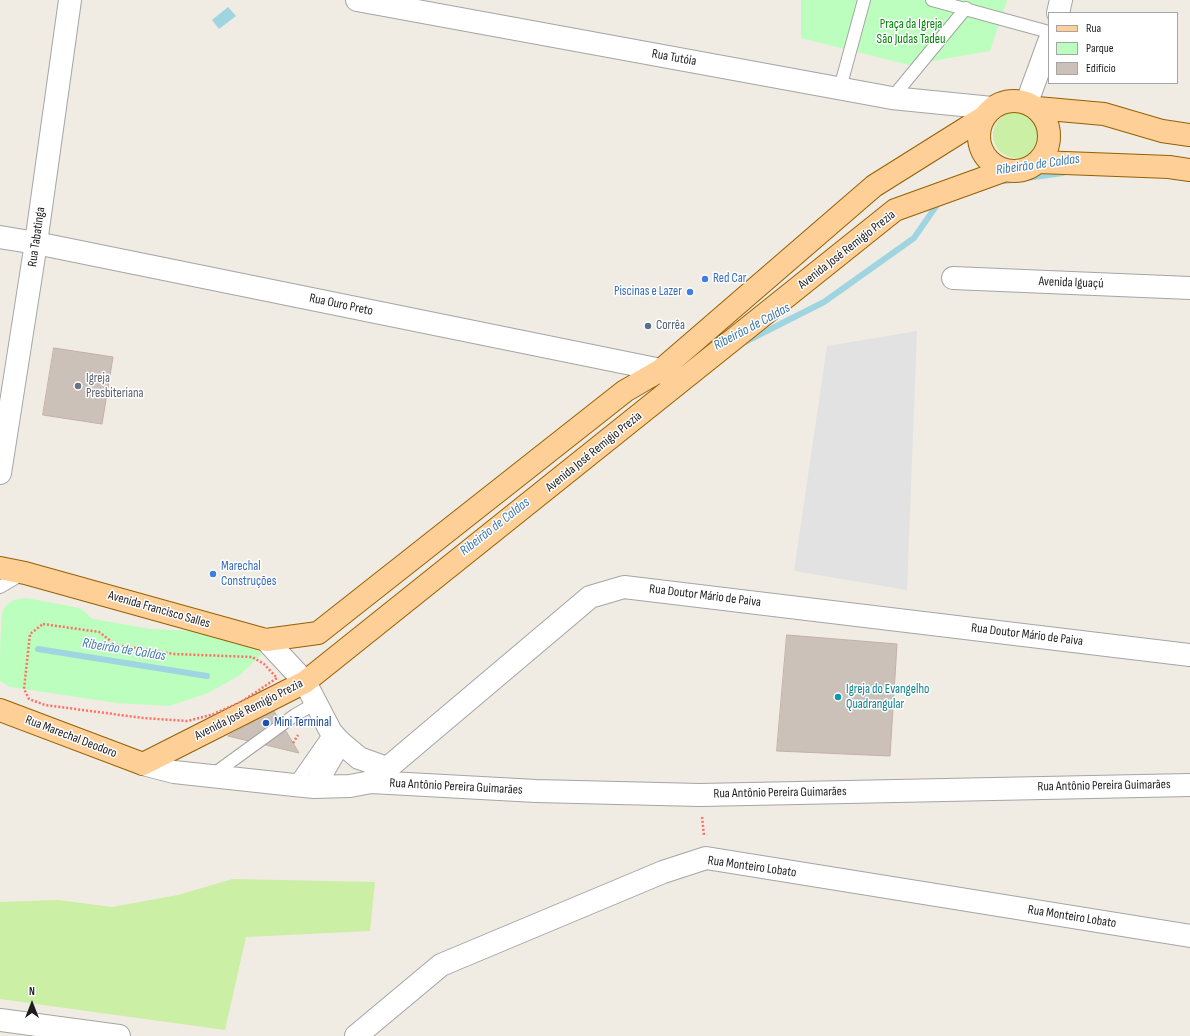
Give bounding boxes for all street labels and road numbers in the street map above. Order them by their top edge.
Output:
street label: Rua Tutóia [651,46,697,70]
street label: Rua Tabatinga [25,206,49,268]
street label: Avenida José Remigio Prezia [795,207,899,293]
street label: Avenida Iguaçú [1038,274,1104,292]
street label: Rua Ouro Preto [308,291,374,319]
street label: Avenida José Remigio Prezia [543,408,645,496]
street label: Rua Doutor Mário de Paiva [648,581,762,611]
street label: Avenida Francisco Salles [106,588,212,632]
street label: Rua Doutor Mário de Paiva [970,620,1084,650]
street label: Avenida José Remigio Prezia [192,676,306,744]
street label: Rua Marechal Deodoro [23,712,119,762]
street label: Rua Antônio Pereira Guimarães [389,776,523,798]
street label: Rua Antônio Pereira Guimarães [1037,777,1171,795]
street label: Rua Antônio Pereira Guimarães [713,784,847,802]
street label: Rua Monteiro Lobato [707,853,797,881]
street label: Rua Monteiro Lobato [1027,902,1117,932]

